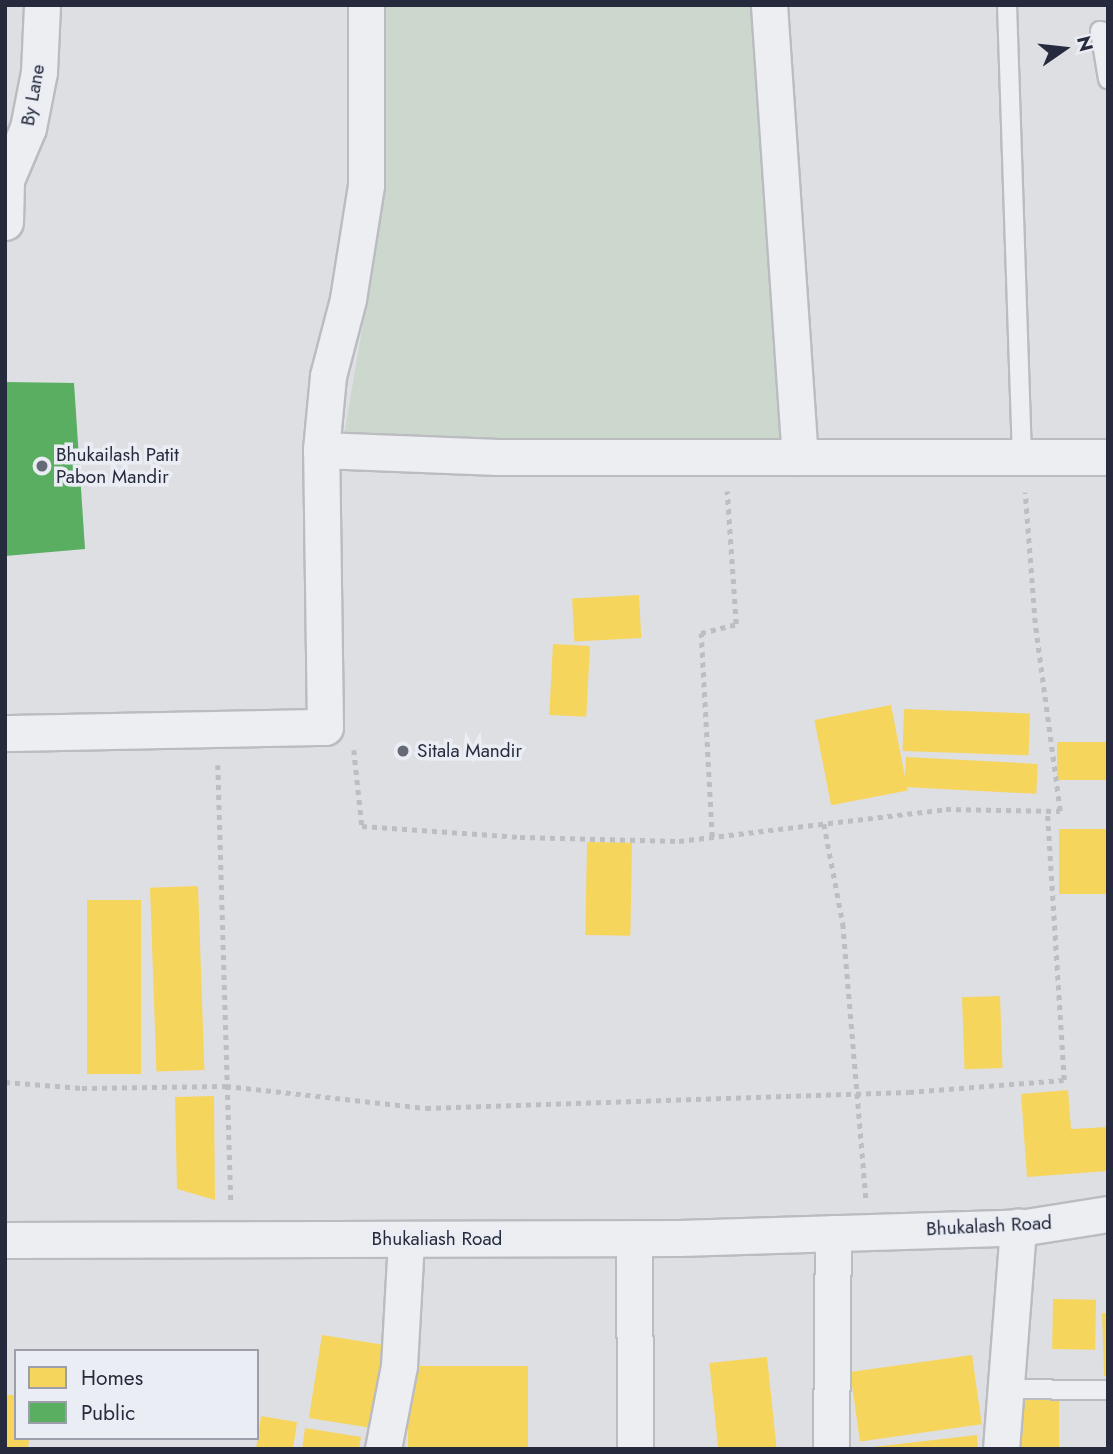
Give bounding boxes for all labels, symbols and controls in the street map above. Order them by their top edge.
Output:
north arrow [1029,14,1099,84]
text: N [1070,33,1100,54]
street label: By Lane [16,62,50,128]
place label: Bhukailash Patit Pabon Mandir [56,444,179,488]
marker: Bhukailash Patit Pabon Mandir [34,458,50,474]
place label: Sitala Mandir [417,740,522,762]
marker: Sitala Mandir [395,743,411,759]
street label: Bhukalash Road [926,1211,1052,1241]
street label: Bhukaliash Road [372,1228,502,1250]
legend [14,1349,259,1440]
text: Homes [81,1363,143,1393]
text: Public [81,1398,135,1428]

